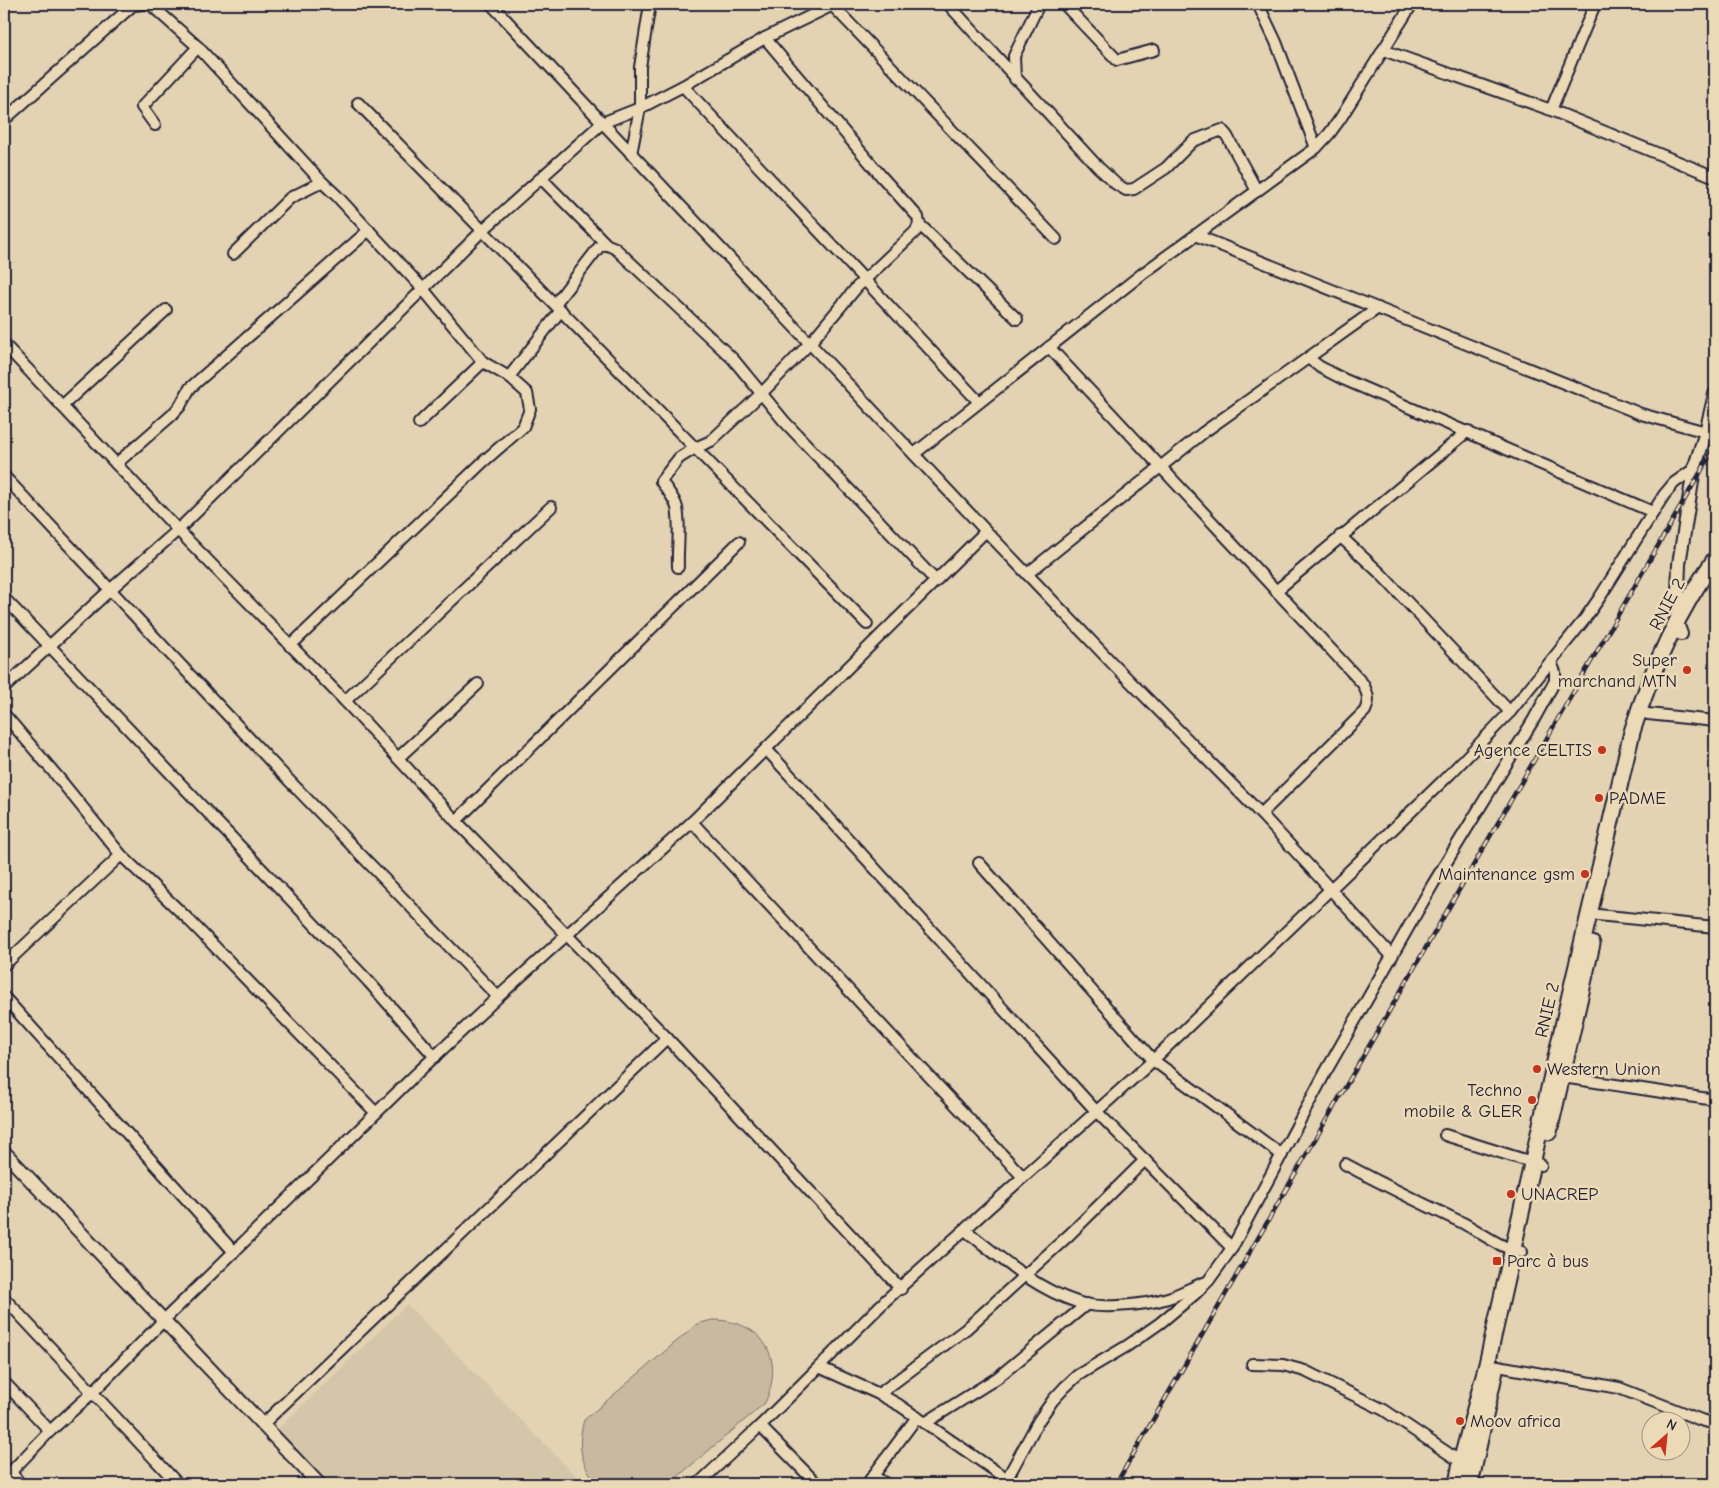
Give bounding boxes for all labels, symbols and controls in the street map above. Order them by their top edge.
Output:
street label: RNIE 2 [1645,575,1690,634]
place label: Super marchand MTN [1558,650,1678,692]
marker: Super marchand MTN [1681,664,1693,676]
place label: Agence CELTIS [1474,740,1592,761]
marker: Agence CELTIS [1596,744,1608,756]
place label: PADME [1609,788,1666,809]
marker: PADME [1593,792,1605,804]
place label: Maintenance gsm [1438,864,1575,885]
marker: Maintenance gsm [1579,868,1591,880]
street label: RNIE 2 [1531,981,1564,1040]
place label: Western Union [1547,1059,1661,1080]
marker: Western Union [1531,1063,1543,1075]
place label: Techno mobile & GLER [1404,1080,1522,1122]
marker: Techno mobile & GLER [1526,1094,1538,1106]
place label: UNACREP [1521,1184,1598,1205]
marker: UNACREP [1505,1188,1517,1200]
place label: Parc à bus [1507,1251,1589,1272]
marker: Parc à bus [1491,1255,1503,1267]
north arrow [1642,1410,1692,1460]
place label: Moov africa [1470,1411,1561,1432]
marker: Moov africa [1454,1415,1466,1427]
text: N [1664,1415,1680,1435]

